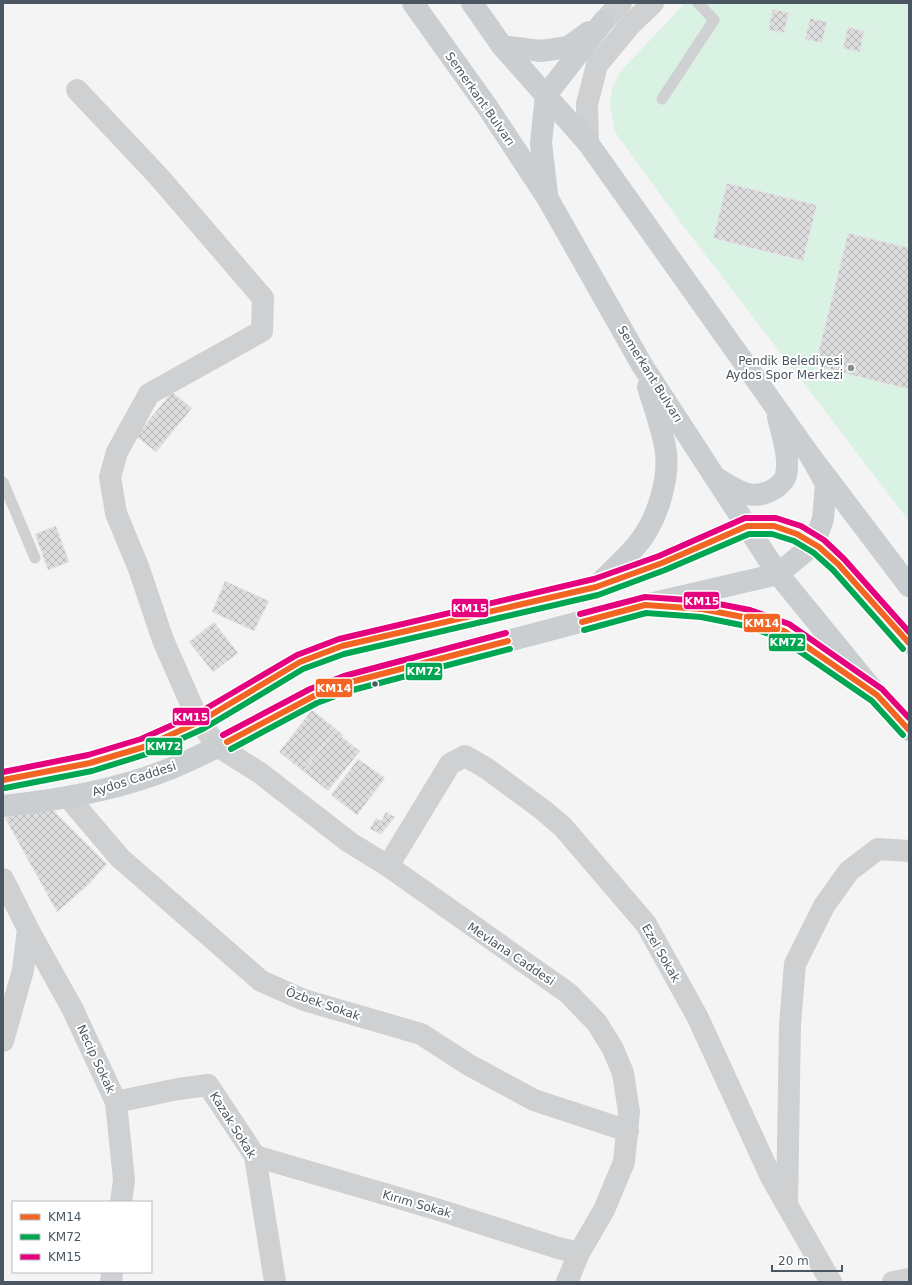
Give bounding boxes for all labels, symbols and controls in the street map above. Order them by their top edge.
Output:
street label: Semerkant Bulvarı [442,49,518,149]
street label: Semerkant Bulvarı [615,323,685,425]
place label: Pendik Belediyesi Aydos Spor Merkezi [726,354,843,382]
marker: Pendik Belediyesi Aydos Spor Merkezi [846,363,856,373]
line badge: KM15 [683,591,720,610]
text: KM15 [685,595,719,608]
line badge: KM15 [451,598,489,618]
text: KM15 [453,602,487,615]
line badge: KM14 [743,613,781,633]
text: KM14 [745,617,780,630]
line badge: KM72 [768,633,806,652]
text: KM72 [770,636,804,649]
line badge: KM72 [405,662,443,681]
text: KM72 [407,665,441,678]
line badge: KM14 [315,678,353,698]
unlabelled marker [370,679,380,689]
text: KM14 [317,682,352,695]
line badge: KM15 [172,707,210,726]
text: KM15 [174,711,208,724]
line badge: KM72 [145,737,183,756]
text: KM72 [147,740,181,753]
street label: Aydos Caddesi [90,759,178,799]
street label: Mevlana Caddesi [465,920,557,988]
street label: Ezel Sokak [639,922,683,984]
street label: Özbek Sokak [284,983,363,1023]
street label: Necip Sokak [74,1023,118,1095]
street label: Kazak Sokak [207,1089,259,1161]
street label: Kırım Sokak [381,1187,453,1221]
legend [12,1201,152,1273]
text: KM14 [48,1210,82,1224]
text: KM72 [48,1230,82,1244]
scale bar [772,1247,842,1273]
text: KM15 [48,1250,82,1264]
text: 20 m [778,1254,809,1268]

